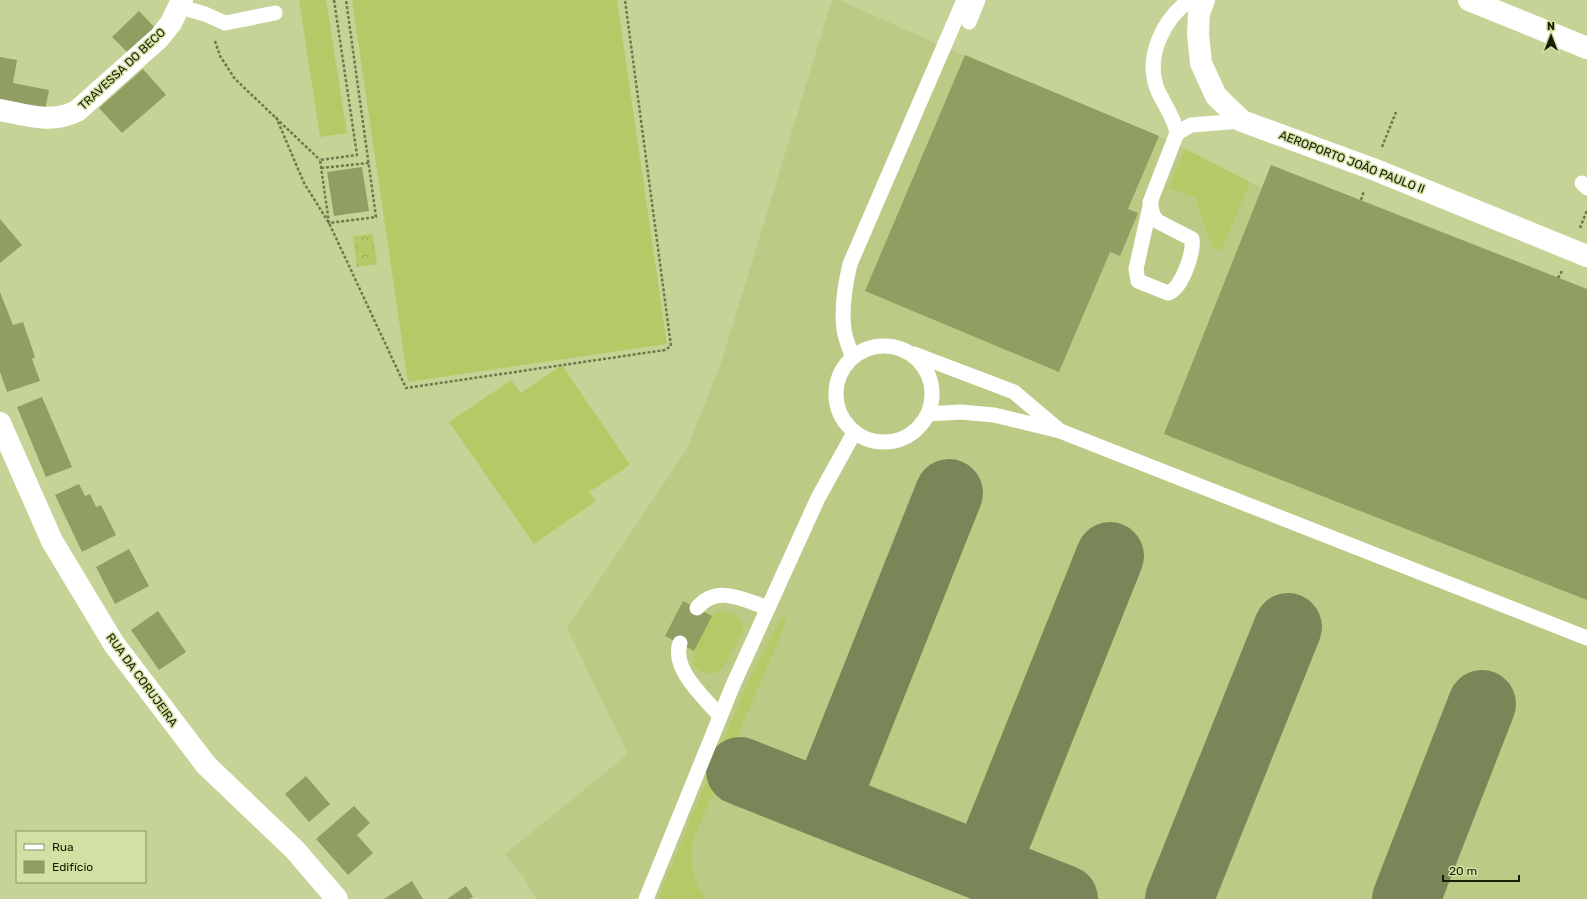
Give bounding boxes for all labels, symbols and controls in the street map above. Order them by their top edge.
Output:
north arrow [1531,16,1571,56]
text: N [1547,20,1555,33]
street label: TRAVESSA DO BECO [76,25,168,113]
street label: AEROPORTO JOÃO PAULO II [1277,128,1427,196]
street label: RUA DA CORUJEIRA [103,631,181,729]
legend [16,831,146,883]
text: Rua [52,840,74,854]
scale bar [1443,857,1519,883]
text: Edifício [52,860,93,874]
text: 20 m [1449,864,1477,878]

